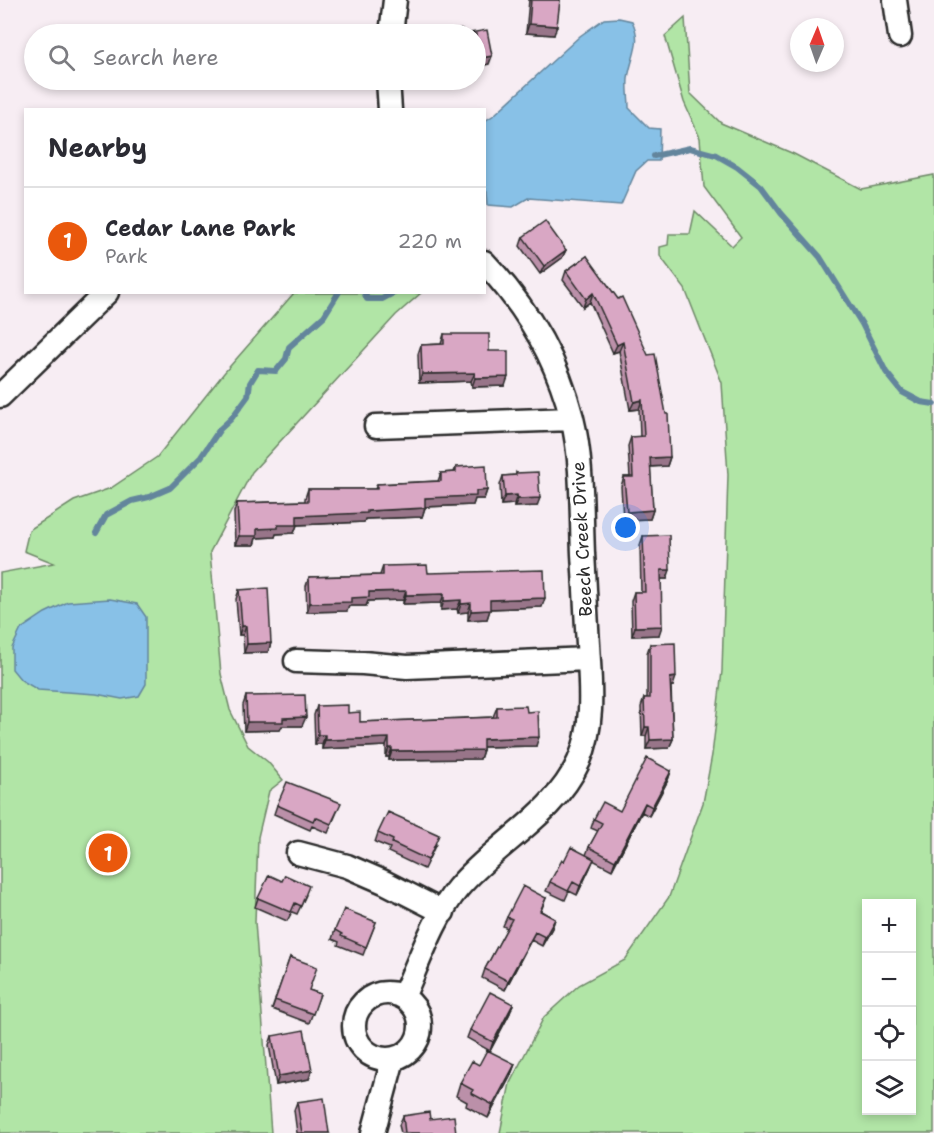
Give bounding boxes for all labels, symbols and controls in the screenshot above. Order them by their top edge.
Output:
north arrow [790,18,844,72]
search box [24,24,486,90]
icon: search [45,41,78,74]
text: Search here [93,43,219,72]
text: Nearby [48,130,147,165]
text: Cedar Lane Park [105,214,296,243]
text: 1 [63,228,72,254]
text: 220 m [398,228,462,254]
text: Park [105,243,148,269]
street label: Beech Creek Drive [566,461,598,617]
your location [611,513,640,542]
pin: 1 [88,830,128,876]
map controls [862,899,916,1115]
button: + [862,899,916,953]
button: − [862,953,916,1007]
button: locate [862,1007,916,1061]
button: layers [862,1061,916,1115]

